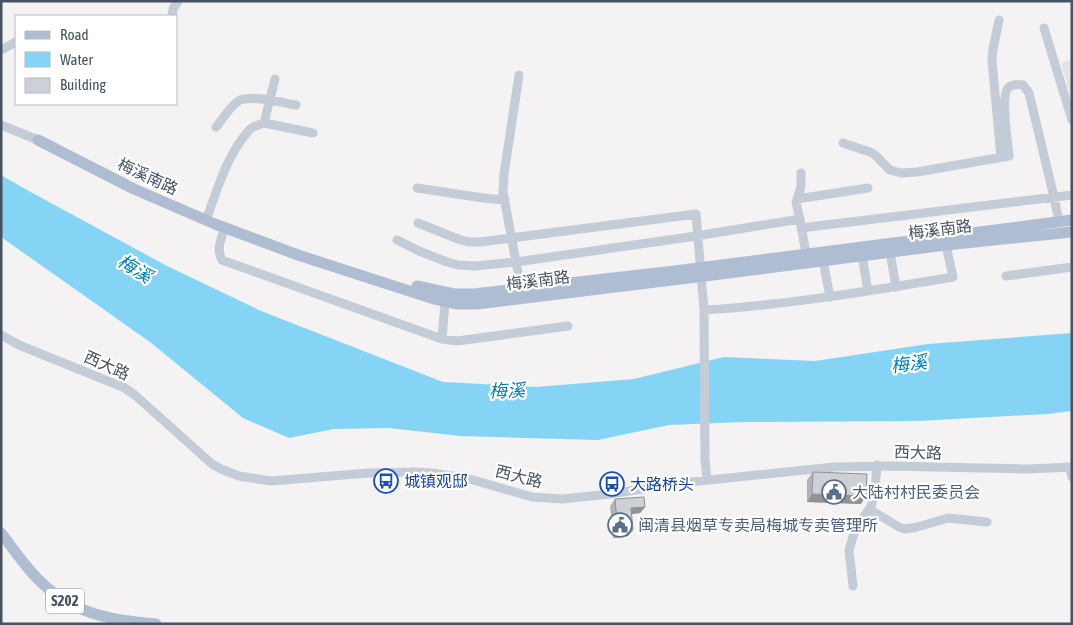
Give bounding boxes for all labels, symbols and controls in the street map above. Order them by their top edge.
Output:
legend [15,15,178,105]
text: Road [60,26,89,43]
text: Water [60,51,93,68]
text: Building [60,76,106,93]
street label: 梅溪南路 [115,154,181,198]
street label: 梅溪南路 [907,216,973,242]
water label: 梅溪 [114,250,158,288]
street label: 梅溪南路 [505,267,571,293]
street label: 西大路 [81,347,133,383]
water label: 梅溪 [890,351,930,376]
water label: 梅溪 [489,379,527,402]
street label: 西大路 [894,442,942,462]
street label: 西大路 [494,461,544,491]
bus stop icon: 城镇观邸 [373,468,399,494]
bus stop icon: 大路桥头 [599,471,625,497]
place label: 城镇观邸 [404,472,468,490]
place label: 大路桥头 [630,475,694,493]
public building icon: 大陆村村民委员会 [821,479,847,505]
place label: 大陆村村民委员会 [852,483,980,501]
public building icon: 闽清县烟草专卖局梅城专卖管理所 [607,512,633,538]
place label: 闽清县烟草专卖局梅城专卖管理所 [638,516,878,534]
road number: S202 [46,588,84,614]

